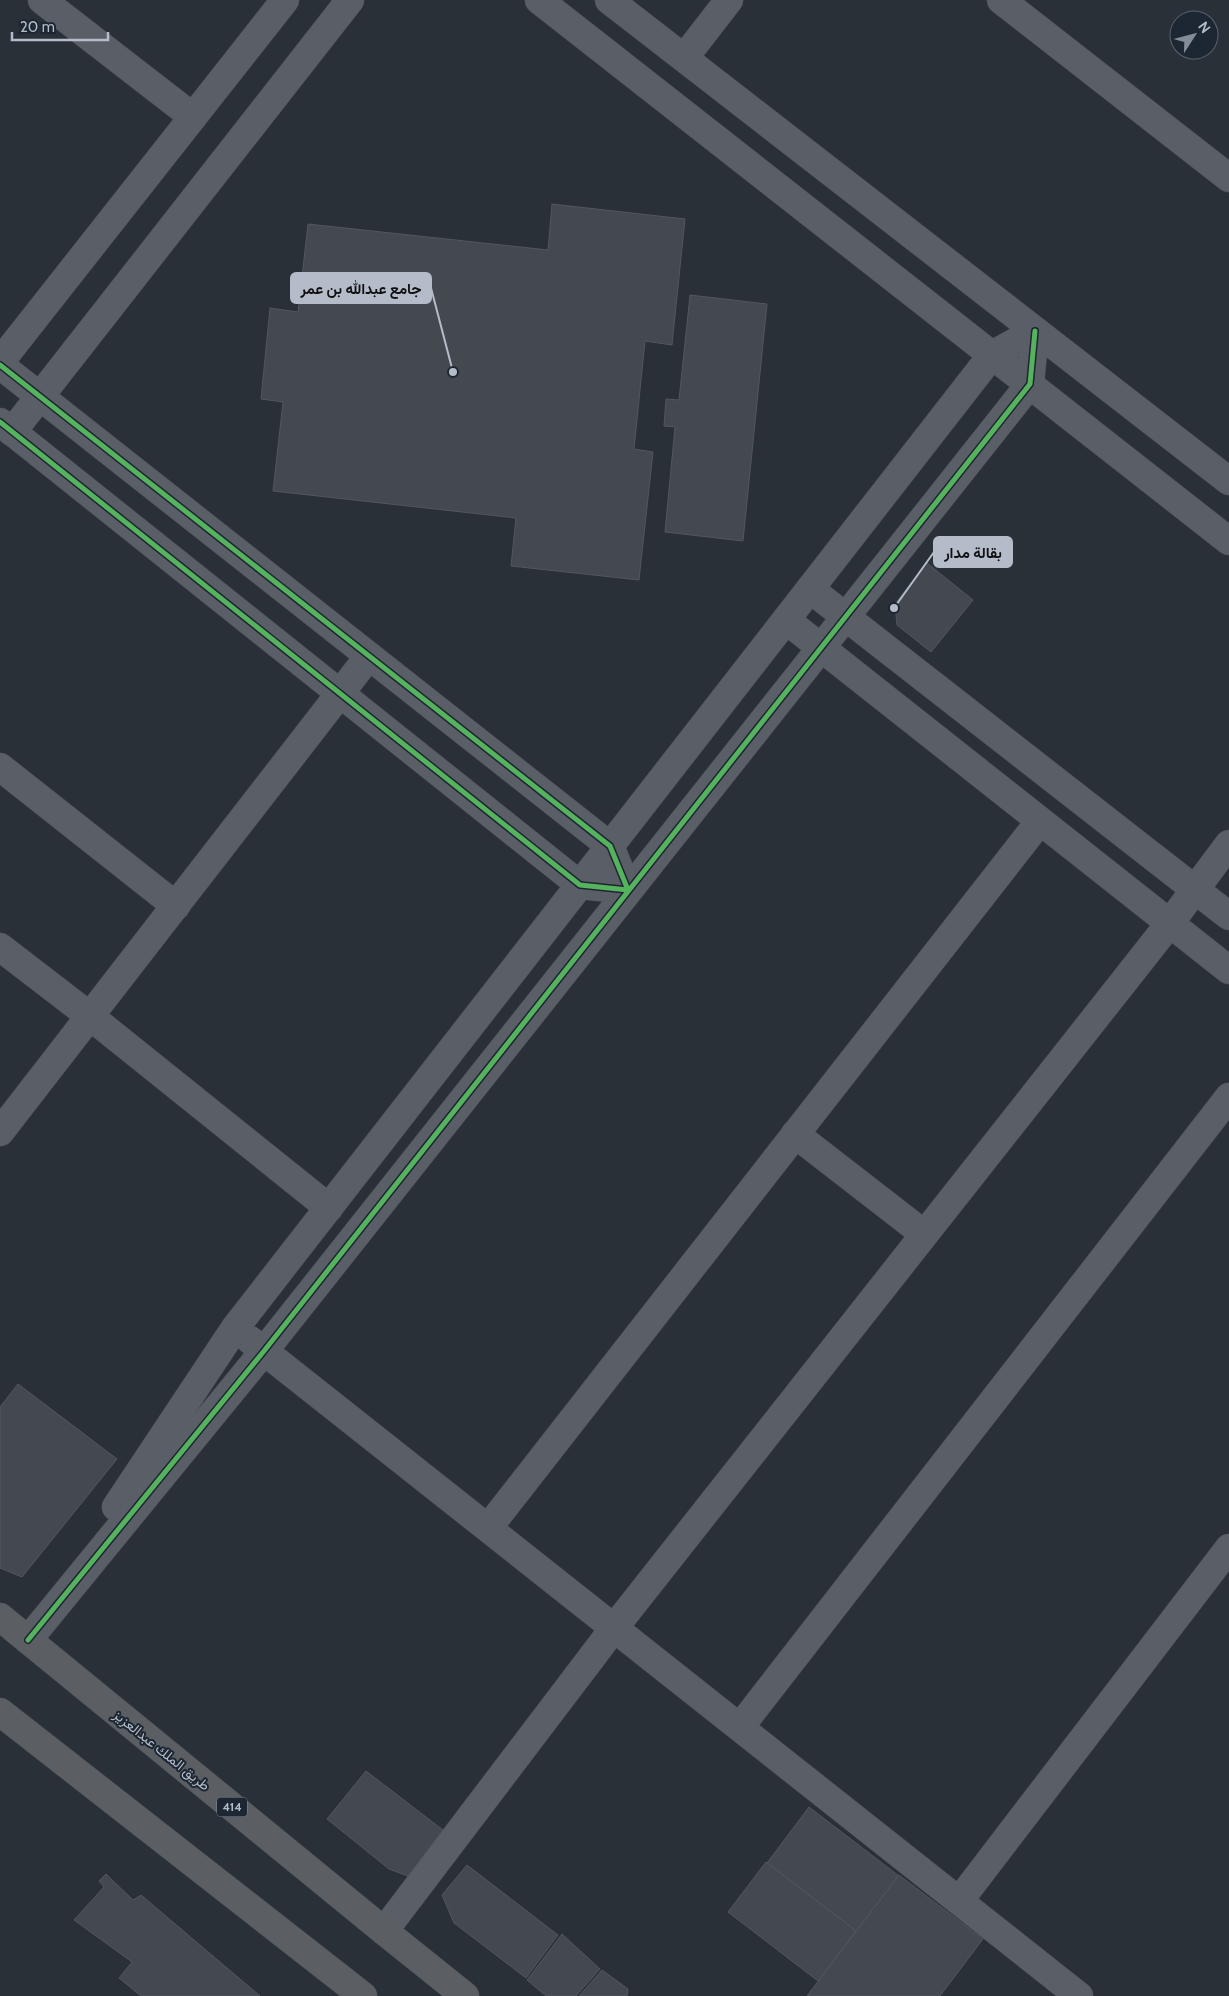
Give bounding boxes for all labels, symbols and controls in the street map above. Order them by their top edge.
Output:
scale bar [12,10,109,42]
north arrow [1169,10,1219,60]
text: 20 m [20,18,55,36]
text: N [1194,18,1215,37]
callout: جامع عبدالله بن عمر [291,273,431,303]
text: جامع عبدالله بن عمر [300,280,421,299]
callout: بقالة مدار [934,537,1012,567]
text: بقالة مدار [943,544,1002,562]
street label: طريق الملك عبدالعزيز [109,1705,214,1794]
road number: 414 [217,1798,247,1816]

